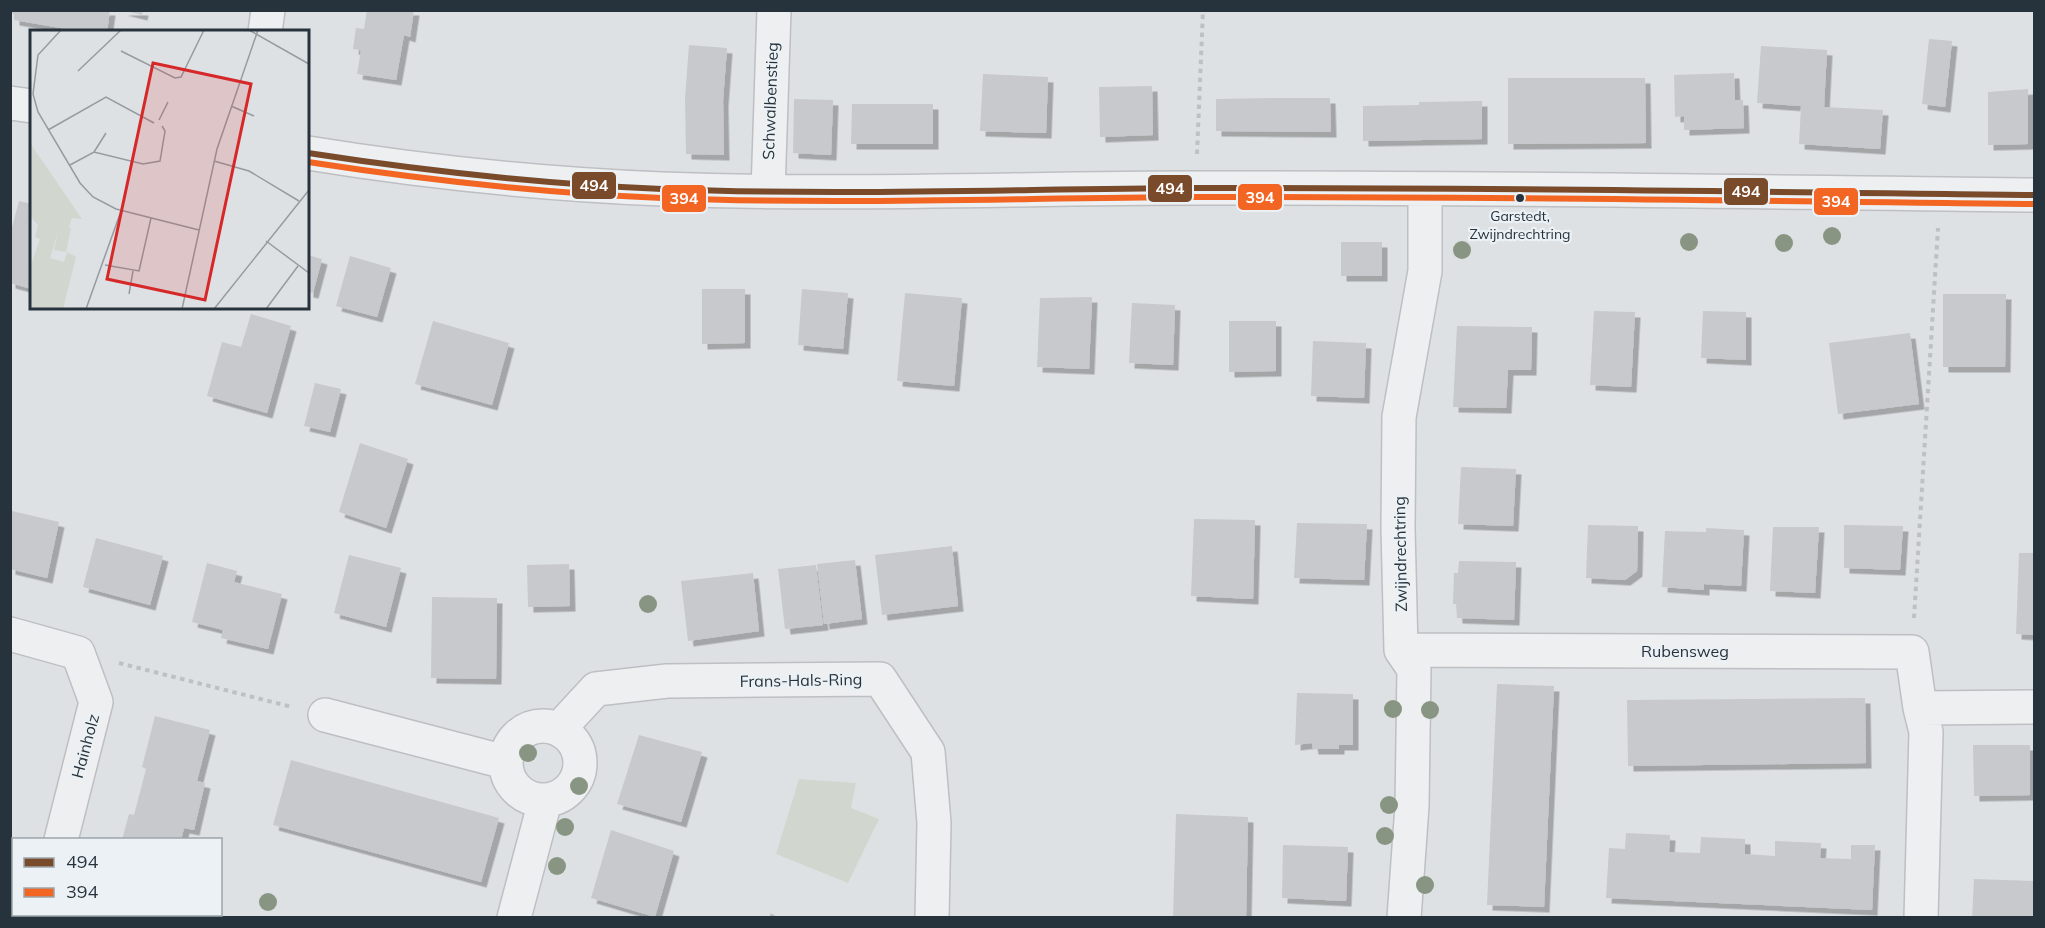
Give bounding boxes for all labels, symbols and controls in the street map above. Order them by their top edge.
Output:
inset map [30,30,309,309]
street label: Schwalbenstieg [758,42,782,160]
line badge: 494 [571,171,617,200]
line badge: 494 [1147,174,1193,203]
text: 494 [580,175,609,195]
line badge: 494 [1723,177,1769,206]
text: 494 [1156,178,1185,198]
text: 494 [1732,181,1761,201]
line badge: 394 [1237,183,1283,211]
line badge: 394 [661,184,707,213]
text: 394 [1246,187,1275,207]
line badge: 394 [1813,187,1859,216]
text: 394 [670,188,699,208]
text: 394 [1822,191,1851,211]
marker: Garstedt, Zwijndrechtring [1514,192,1526,204]
place label: Garstedt, Zwijndrechtring [1469,207,1571,243]
street label: Zwijndrechtring [1389,496,1411,612]
street label: Rubensweg [1641,641,1729,661]
street label: Frans-Hals-Ring [739,669,863,691]
street label: Hainholz [67,712,103,780]
legend [12,838,222,916]
text: 494 [66,850,99,873]
text: 394 [66,880,99,903]

